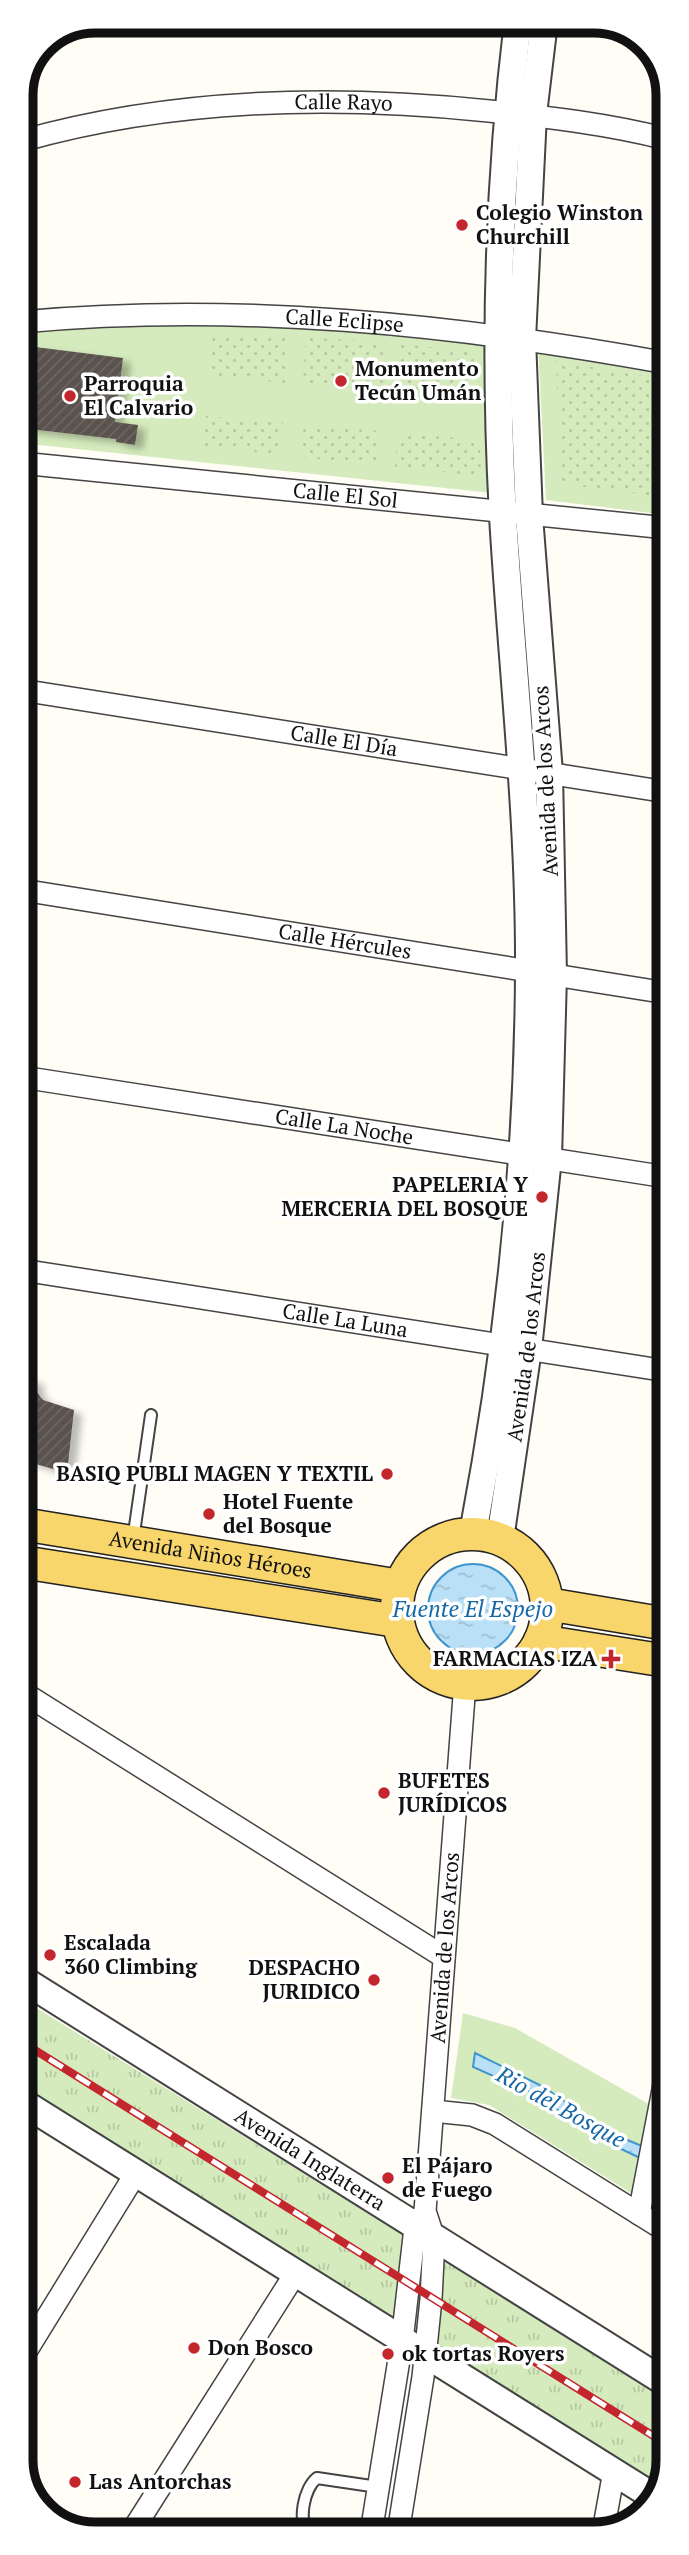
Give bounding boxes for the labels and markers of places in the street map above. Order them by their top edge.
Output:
place label: Colegio Winston Churchill [476,198,643,250]
marker: Colegio Winston Churchill [454,217,470,233]
place label: Monumento Tecún Umán [355,354,482,406]
place label: Parroquia El Calvario [84,369,193,421]
marker: Monumento Tecún Umán [333,373,349,389]
marker: Parroquia El Calvario [62,388,78,404]
place label: PAPELERIA Y MERCERIA DEL BOSQUE [282,1170,528,1222]
marker: PAPELERIA Y MERCERIA DEL BOSQUE [534,1189,550,1205]
place label: BASIQ PUBLI MAGEN Y TEXTIL [56,1459,373,1487]
marker: BASIQ PUBLI MAGEN Y TEXTIL [379,1466,395,1482]
place label: Hotel Fuente del Bosque [223,1487,353,1539]
marker: Hotel Fuente del Bosque [201,1506,217,1522]
place label: FARMACIAS IZA [433,1644,598,1672]
marker: FARMACIAS IZA [603,1651,619,1667]
place label: BUFETES JURÍDICOS [398,1766,507,1818]
marker: BUFETES JURÍDICOS [376,1785,392,1801]
place label: Escalada 360 Climbing [64,1928,198,1980]
marker: Escalada 360 Climbing [42,1947,58,1963]
place label: DESPACHO JURIDICO [249,1953,360,2005]
marker: DESPACHO JURIDICO [366,1972,382,1988]
place label: El Pájaro de Fuego [402,2151,492,2203]
marker: El Pájaro de Fuego [380,2170,396,2186]
place label: Don Bosco [208,2333,313,2361]
place label: ok tortas Royers [402,2339,564,2367]
marker: Don Bosco [186,2340,202,2356]
marker: ok tortas Royers [380,2346,396,2362]
place label: Las Antorchas [89,2467,231,2495]
marker: Las Antorchas [67,2474,83,2490]

